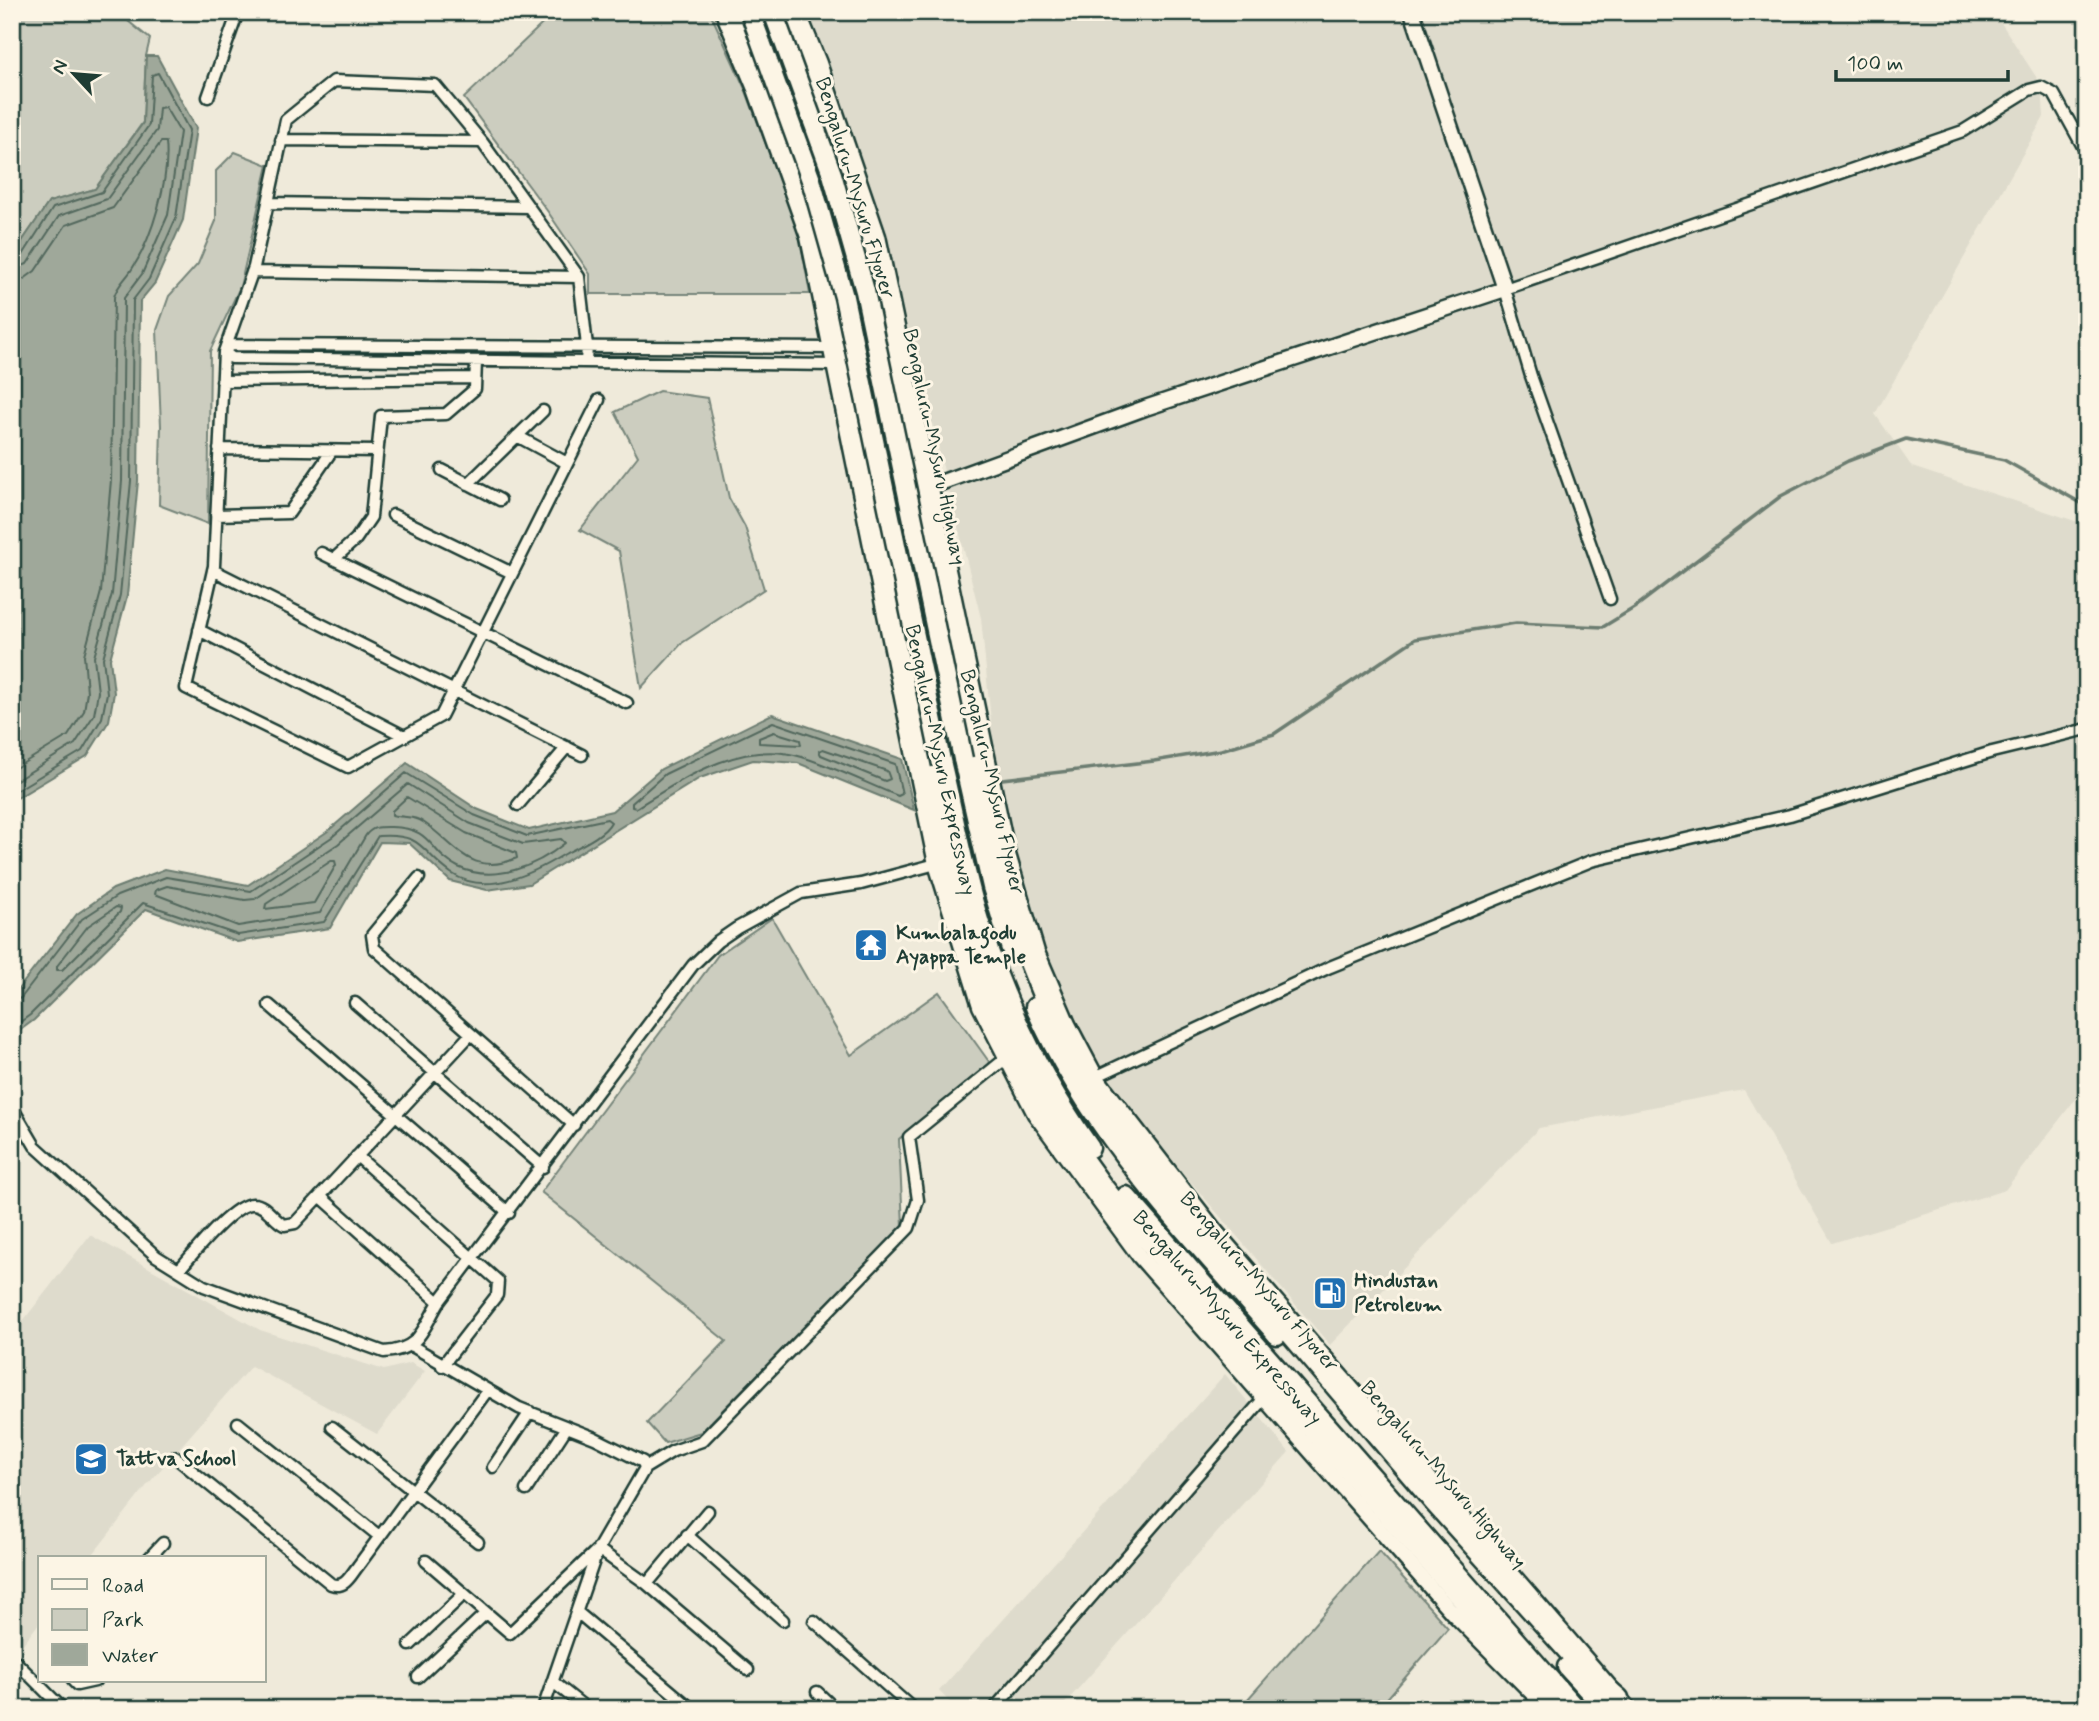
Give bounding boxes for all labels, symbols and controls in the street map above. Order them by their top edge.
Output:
north arrow [38,38,108,108]
scale bar [1836,38,2008,82]
text: 100 m [1847,50,1903,78]
text: N [46,56,74,78]
street label: Bengaluru-Mysuru Flyover [807,74,902,303]
street label: Bengaluru-Mysuru Highway [894,326,973,568]
street label: Bengaluru-Mysuru Expressway [897,622,982,898]
street label: Bengaluru-Mysuru Flyover [951,667,1032,898]
place label: Kumbalagodu Ayappa Temple [896,919,1026,971]
temple icon: Kumbalagodu Ayappa Temple [852,926,890,964]
street label: Bengaluru-Mysuru Flyover [1172,1186,1345,1379]
street label: Bengaluru-Mysuru Expressway [1125,1205,1328,1432]
place label: Hindustan Petroleum [1354,1267,1442,1319]
fuel station icon: Hindustan Petroleum [1311,1274,1349,1312]
street label: Bengaluru-Mysuru Highway [1353,1375,1533,1576]
school or university icon: Tattva School [72,1440,110,1478]
place label: Tattva School [116,1445,236,1473]
legend [38,1556,266,1682]
text: Road [102,1572,144,1600]
text: Park [102,1606,144,1634]
text: Water [102,1642,158,1670]

